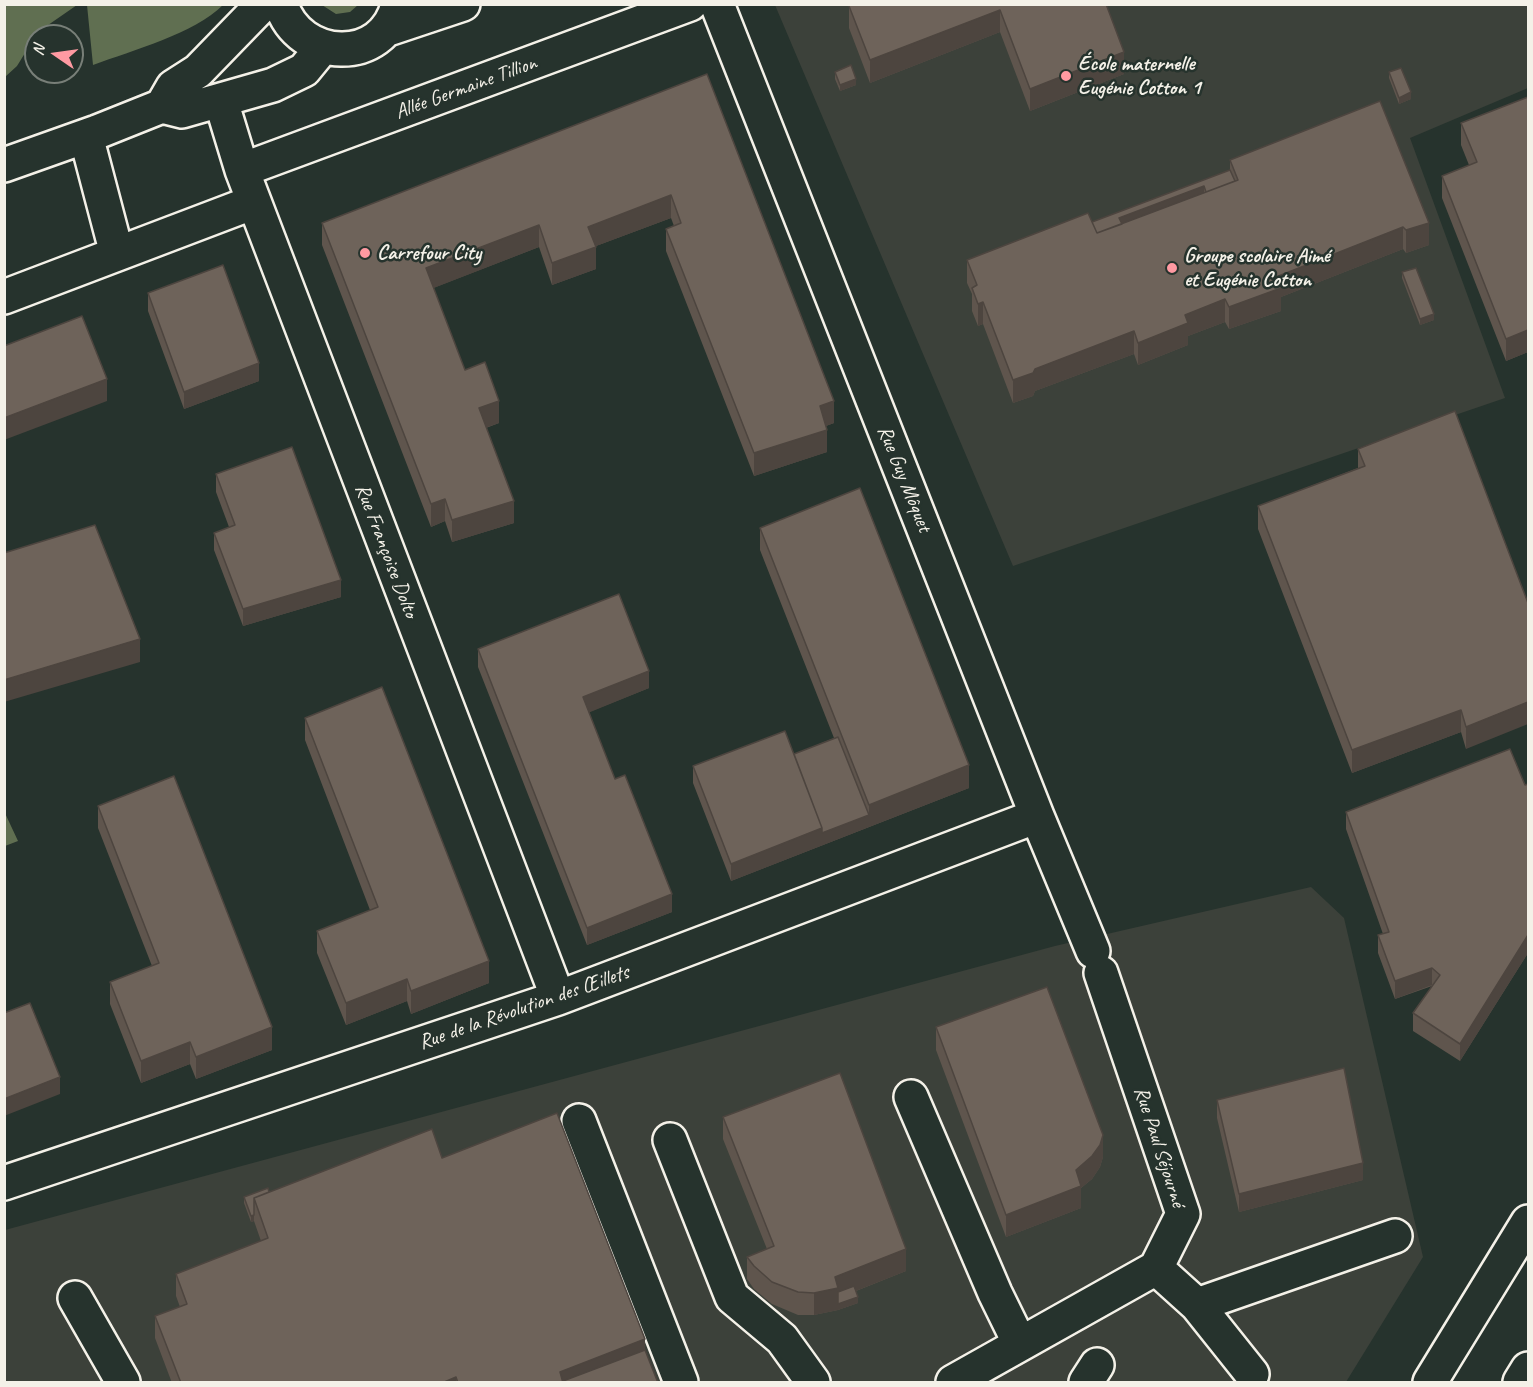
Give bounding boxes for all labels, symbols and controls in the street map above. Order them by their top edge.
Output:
north arrow [24,24,84,84]
text: N [28,43,49,57]
street label: Allée Germaine Tillion [392,51,540,125]
place label: École maternelle Eugénie Cotton 1 [1078,51,1201,101]
marker: École maternelle Eugénie Cotton 1 [1059,69,1073,83]
place label: Carrefour City [377,240,481,266]
place label: Groupe scolaire Aimé et Eugénie Cotton [1184,243,1330,293]
marker: Carrefour City [358,246,372,260]
marker: Groupe scolaire Aimé et Eugénie Cotton [1165,261,1179,275]
street label: Rue Guy Môquet [871,422,937,536]
street label: Rue Françoise Dolto [349,481,423,621]
street label: Rue de la Révolution des Œillets [416,960,632,1056]
street label: Rue Paul Séjourné [1128,1084,1190,1210]

